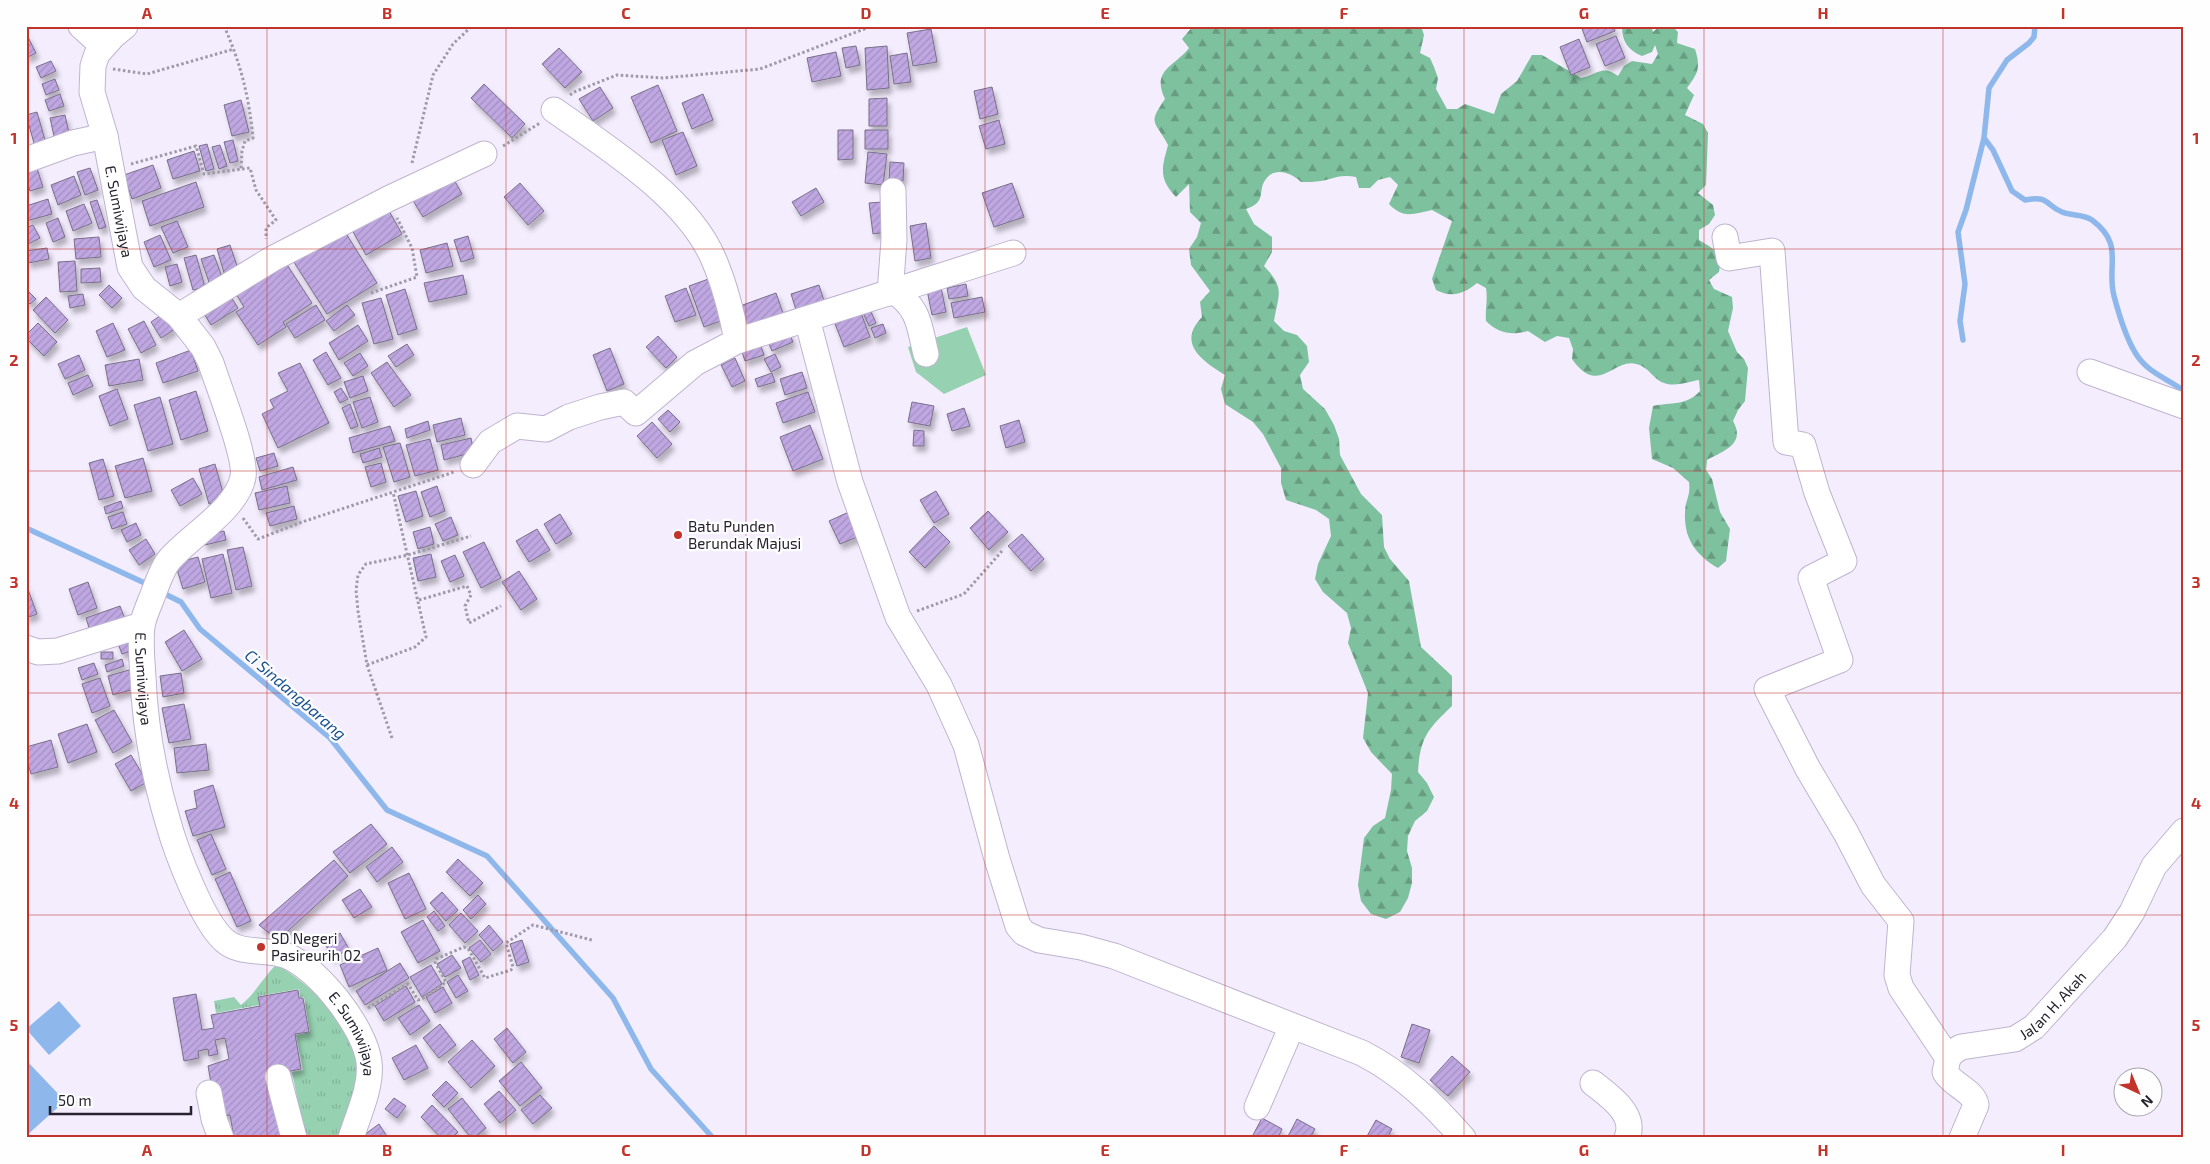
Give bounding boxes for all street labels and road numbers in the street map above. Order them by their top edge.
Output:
street label: E. Sumiwijaya [102,164,137,259]
street label: E. Sumiwijaya [132,632,156,726]
street label: Jalan H. Akah [2016,967,2090,1043]
street label: E. Sumiwijaya [325,988,379,1077]

